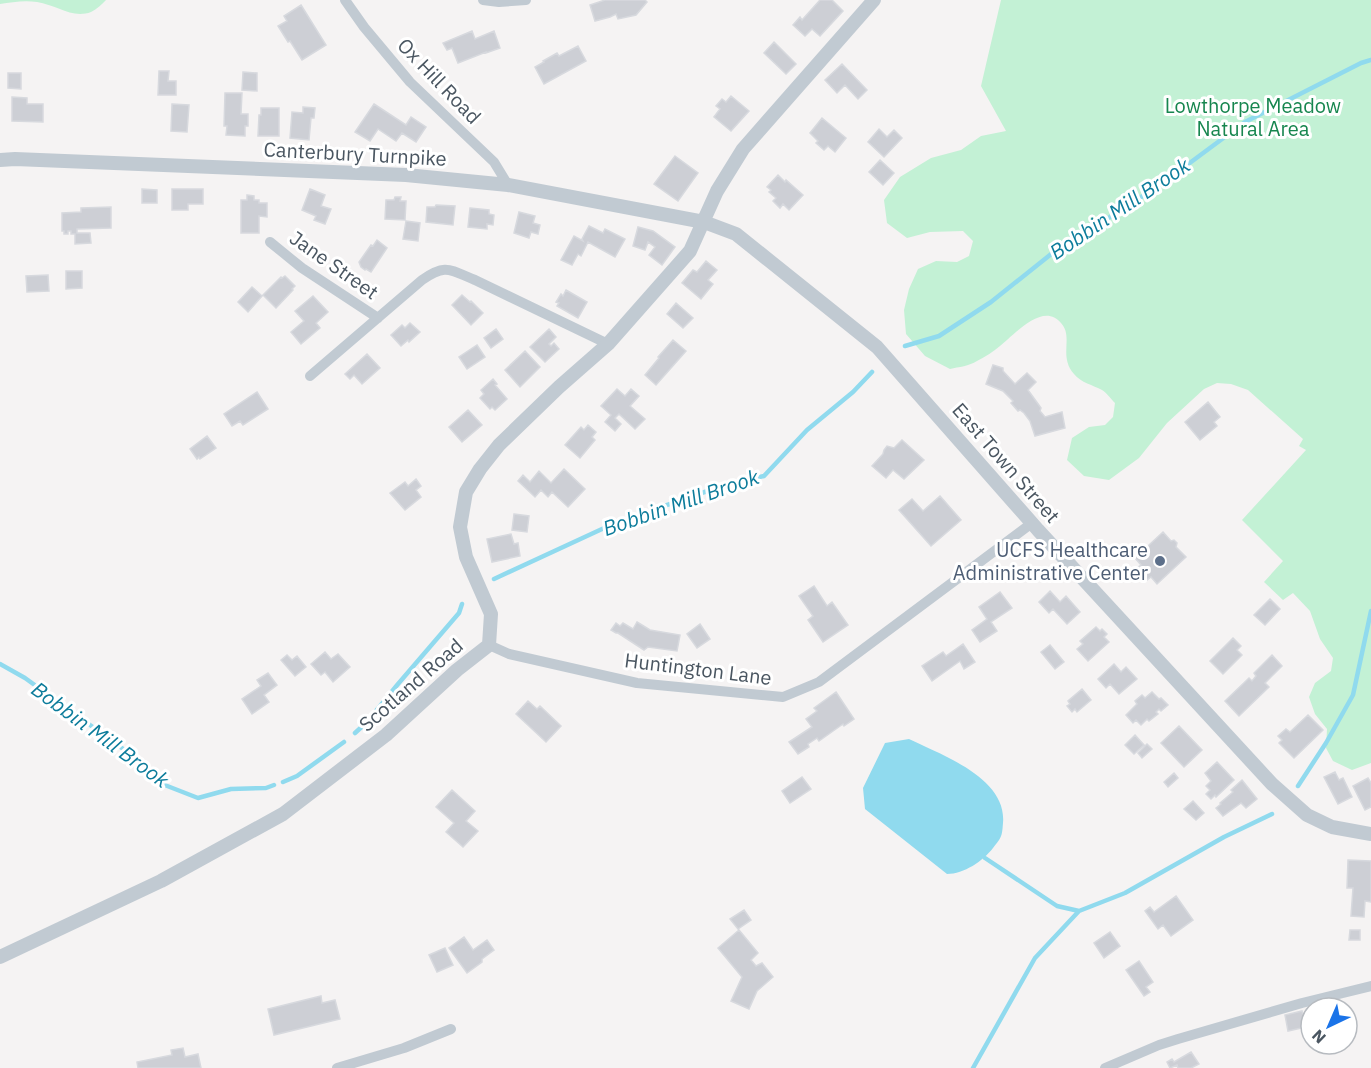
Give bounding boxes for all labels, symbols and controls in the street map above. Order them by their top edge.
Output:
street label: Ox Hill Road [392,32,487,129]
park label: Lowthorpe Meadow Natural Area [1165,92,1341,142]
street label: Canterbury Turnpike [263,135,447,172]
water label: Bobbin Mill Brook [1044,150,1196,266]
street label: Jane Street [284,224,384,305]
street label: East Town Street [947,397,1066,529]
water label: Bobbin Mill Brook [599,462,764,542]
place label: UCFS Healthcare Administrative Center [953,536,1148,586]
marker: UCFS Healthcare Administrative Center [1153,554,1167,568]
street label: Scotland Road [353,632,468,737]
street label: Huntington Lane [623,646,773,691]
water label: Bobbin Mill Brook [26,675,176,794]
north arrow [1299,996,1359,1056]
text: N [1307,1026,1330,1048]

